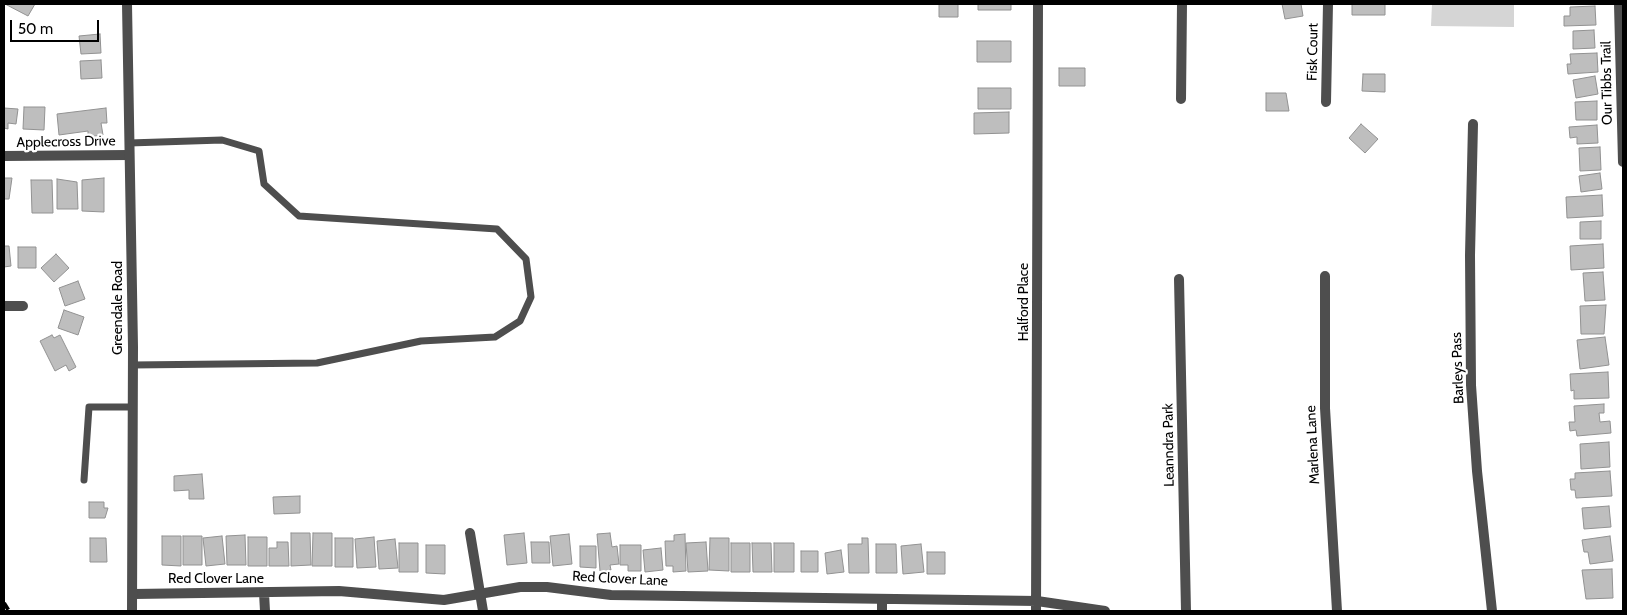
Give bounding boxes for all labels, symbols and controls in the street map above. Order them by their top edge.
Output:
scale bar [12,10,101,42]
text: 50 m [18,20,53,38]
street label: Fisk Court [1304,23,1322,81]
street label: Our Tibbs Trail [1598,41,1616,125]
street label: Applecross Drive [16,133,116,151]
street label: Greendale Road [110,261,126,355]
street label: Halford Place [1016,263,1032,341]
street label: Barleys Pass [1448,332,1468,404]
street label: Leanndra Park [1160,403,1178,487]
street label: Marlena Lane [1303,405,1323,485]
street label: Red Clover Lane [572,568,668,590]
street label: Red Clover Lane [168,571,264,587]

